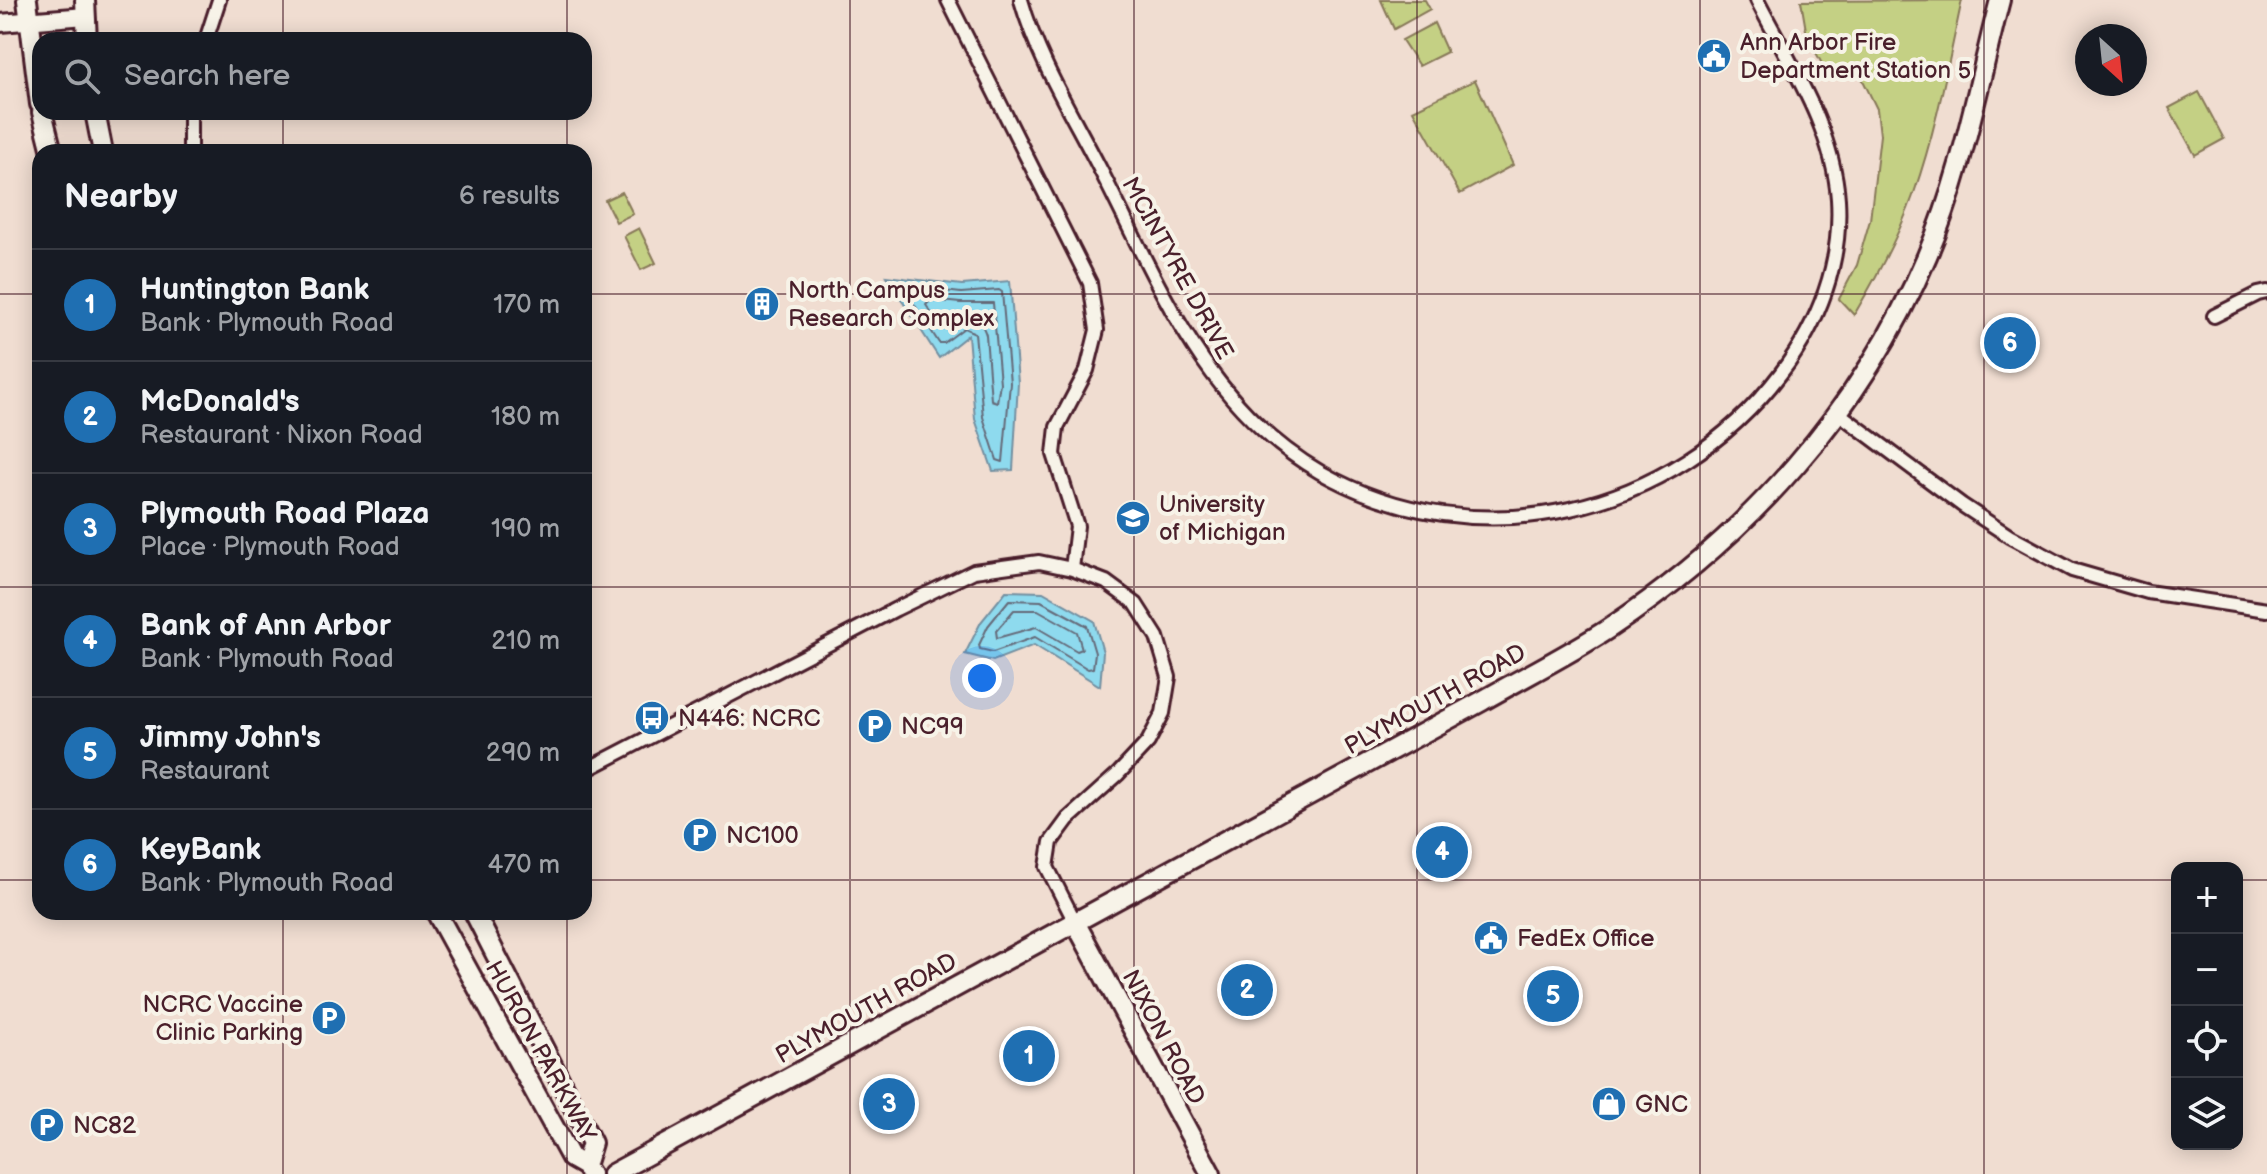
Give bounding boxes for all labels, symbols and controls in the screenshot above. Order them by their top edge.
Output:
north arrow [2075,24,2147,96]
place label: Ann Arbor Fire Department Station 5 [1740,28,1971,85]
search box [32,32,592,120]
public building icon: Ann Arbor Fire Department Station 5 [1695,37,1733,75]
icon: search [60,54,104,98]
text: Search here [124,58,290,94]
street label: MCINTYRE DRIVE [1115,172,1240,364]
text: Nearby [64,176,178,217]
text: 6 results [459,181,560,212]
text: Huntington Bank [140,272,369,308]
place label: North Campus Research Complex [788,276,995,333]
building icon: North Campus Research Complex [743,285,781,323]
text: 1 [85,290,95,321]
text: 170 m [493,290,560,321]
text: Bank · Plymouth Road [140,308,394,339]
pin: 6 [1984,313,2036,373]
text: McDonald's [140,384,300,420]
text: 2 [82,402,98,433]
text: 180 m [491,402,560,433]
text: Restaurant · Nixon Road [140,420,423,451]
place label: University of Michigan [1159,490,1285,547]
text: Plymouth Road Plaza [140,496,429,532]
school or university icon: University of Michigan [1114,499,1152,537]
text: 3 [82,514,98,545]
text: 190 m [491,514,560,545]
text: Place · Plymouth Road [140,532,400,563]
text: Bank of Ann Arbor [140,608,391,644]
text: 4 [82,626,98,657]
text: 210 m [491,626,560,657]
street label: PLYMOUTH ROAD [1340,638,1531,761]
text: Bank · Plymouth Road [140,644,394,675]
your location [962,658,1002,698]
bus stop icon: N446: NCRC [633,699,671,737]
place label: N446: NCRC [678,704,821,733]
parking icon: NC99 [856,707,894,745]
place label: NC99 [901,712,964,741]
text: Jimmy John's [140,720,321,756]
text: 5 [82,738,98,769]
text: 290 m [486,738,560,769]
text: Restaurant [140,756,269,787]
parking icon: NC100 [681,816,719,854]
place label: NC100 [726,821,799,850]
pin: 4 [1416,822,1468,882]
text: KeyBank [140,832,261,868]
text: 6 [82,850,98,881]
text: 470 m [488,850,560,881]
map controls [2171,862,2243,1150]
button: + [2171,862,2243,934]
text: Bank · Plymouth Road [140,868,394,899]
public building icon: FedEx Office [1472,919,1510,957]
place label: FedEx Office [1517,924,1654,953]
button: − [2171,934,2243,1006]
street label: PLYMOUTH ROAD [771,947,962,1070]
street label: HURON PARKWAY [479,956,603,1148]
pin: 2 [1221,960,1273,1020]
street label: NIXON ROAD [1116,965,1211,1110]
pin: 5 [1527,966,1579,1026]
place label: NCRC Vaccine Clinic Parking [143,990,303,1047]
parking icon: NCRC Vaccine Clinic Parking [310,999,348,1037]
button: locate [2171,1006,2243,1078]
pin: 1 [1003,1026,1055,1086]
pin: 3 [863,1074,915,1134]
button: layers [2171,1078,2243,1150]
shop icon: GNC [1590,1085,1628,1123]
place label: GNC [1635,1090,1688,1119]
parking icon: NC82 [28,1106,66,1144]
place label: NC82 [73,1111,136,1140]

